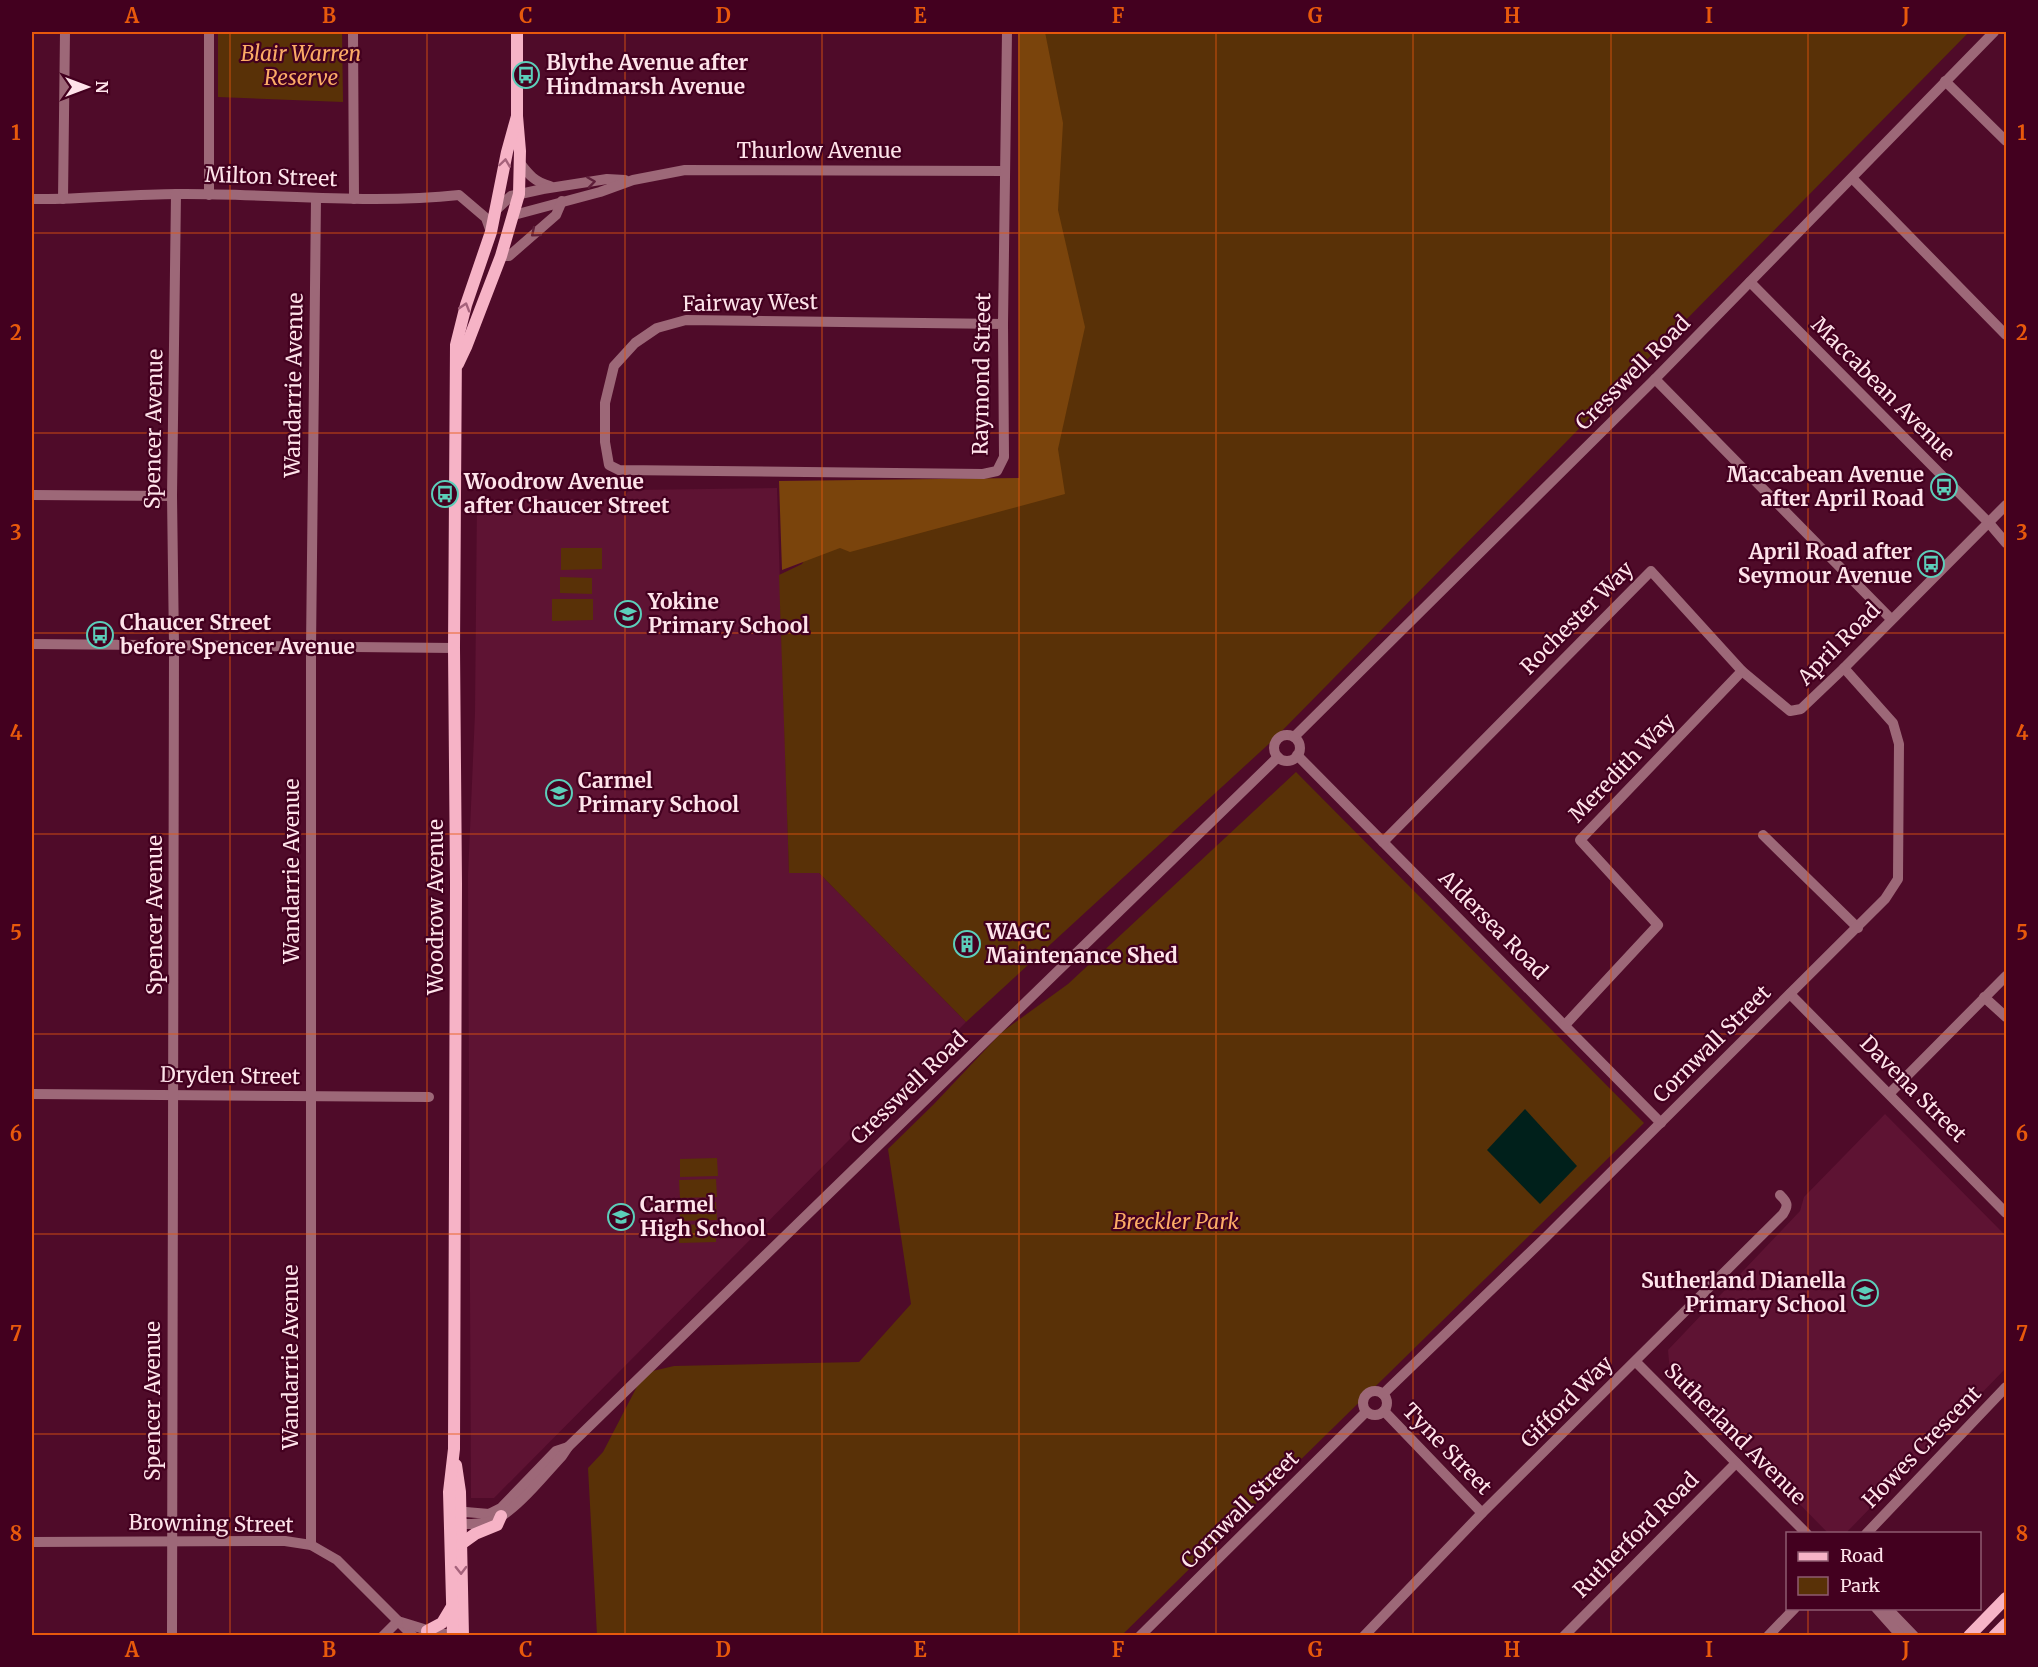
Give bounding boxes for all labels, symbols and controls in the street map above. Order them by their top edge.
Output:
text: A [124,3,140,28]
text: B [322,3,336,28]
text: C [519,3,533,28]
text: D [715,3,731,28]
text: E [913,3,927,28]
text: F [1112,3,1125,28]
text: G [1308,3,1323,28]
text: H [1504,3,1520,28]
text: I [1705,3,1713,28]
text: J [1901,3,1910,28]
park label: Blair Warren Reserve [241,40,361,91]
place label: Blythe Avenue after Hindmarsh Avenue [546,49,749,100]
north arrow [57,57,117,117]
bus stop icon: Blythe Avenue after Hindmarsh Avenue [511,60,541,90]
text: N [92,81,112,94]
text: 1 [11,120,21,145]
text: 1 [2017,120,2027,145]
street label: Thurlow Avenue [736,137,902,164]
one-way arrow [499,158,511,167]
street label: Milton Street [204,161,338,192]
one-way arrow [586,176,596,188]
one-way arrow [531,226,542,237]
street label: Fairway West [682,288,818,317]
street label: Wandarrie Avenue [278,292,309,479]
street label: Raymond Street [967,292,996,455]
one-way arrow [458,302,470,313]
street label: Cresswell Road [1569,309,1696,436]
street label: Maccabean Avenue [1806,311,1961,466]
text: 2 [10,320,22,345]
text: 2 [2016,320,2028,345]
street label: Spencer Avenue [139,349,168,509]
place label: Maccabean Avenue after April Road [1727,461,1924,512]
place label: Woodrow Avenue after Chaucer Street [463,468,670,519]
bus stop icon: Maccabean Avenue after April Road [1929,472,1959,502]
bus stop icon: Woodrow Avenue after Chaucer Street [430,479,460,509]
text: 3 [10,520,22,545]
text: 3 [2016,520,2028,545]
place label: April Road after Seymour Avenue [1738,538,1912,589]
bus stop icon: April Road after Seymour Avenue [1916,549,1946,579]
street label: Rochester Way [1514,555,1639,680]
place label: Yokine Primary School [647,588,809,639]
street label: April Road [1791,596,1886,691]
school or university icon: Yokine Primary School [613,599,643,629]
place label: Chaucer Street before Spencer Avenue [120,609,355,660]
bus stop icon: Chaucer Street before Spencer Avenue [85,620,115,650]
street label: Meredith Way [1563,707,1681,828]
text: 4 [10,720,23,745]
text: 4 [2016,720,2029,745]
place label: Carmel Primary School [578,767,739,818]
school or university icon: Carmel Primary School [544,778,574,808]
street label: Wandarrie Avenue [278,779,305,964]
street label: Woodrow Avenue [422,819,449,996]
street label: Spencer Avenue [141,835,168,995]
street label: Aldersea Road [1433,864,1554,985]
place label: WAGC Maintenance Shed [985,918,1178,969]
text: 5 [10,920,22,945]
text: 5 [2016,920,2028,945]
building icon: WAGC Maintenance Shed [952,929,982,959]
street label: Cornwall Street [1647,979,1776,1108]
street label: Cresswell Road [845,1025,973,1150]
street label: Davena Street [1854,1030,1972,1148]
street label: Dryden Street [160,1061,300,1090]
text: 6 [10,1121,22,1146]
text: 6 [2016,1121,2028,1146]
place label: Carmel High School [640,1191,766,1242]
school or university icon: Carmel High School [606,1202,636,1232]
park label: Breckler Park [1113,1208,1240,1235]
street label: Wandarrie Avenue [277,1265,304,1450]
place label: Sutherland Dianella Primary School [1641,1267,1846,1318]
school or university icon: Sutherland Dianella Primary School [1850,1278,1880,1308]
text: 7 [10,1321,22,1346]
street label: Spencer Avenue [139,1321,166,1481]
text: 7 [2016,1321,2028,1346]
street label: Gifford Way [1515,1349,1619,1453]
street label: Sutherland Avenue [1659,1357,1812,1510]
street label: Howes Crescent [1856,1380,1987,1514]
street label: Tyne Street [1397,1397,1498,1500]
street label: Cornwall Street [1175,1445,1304,1574]
street label: Rutherford Road [1567,1466,1704,1603]
street label: Browning Street [128,1509,294,1538]
text: 8 [10,1521,22,1546]
text: 8 [2016,1521,2028,1546]
legend [1786,1532,1981,1610]
text: Road [1840,1544,1884,1567]
one-way arrow [455,1566,467,1575]
text: Park [1840,1574,1881,1597]
text: A [124,1637,140,1662]
text: B [322,1637,336,1662]
text: C [519,1637,533,1662]
text: D [715,1637,731,1662]
text: E [913,1637,927,1662]
text: F [1112,1637,1125,1662]
text: G [1308,1637,1323,1662]
text: H [1504,1637,1520,1662]
text: I [1705,1637,1713,1662]
text: J [1901,1637,1910,1662]

